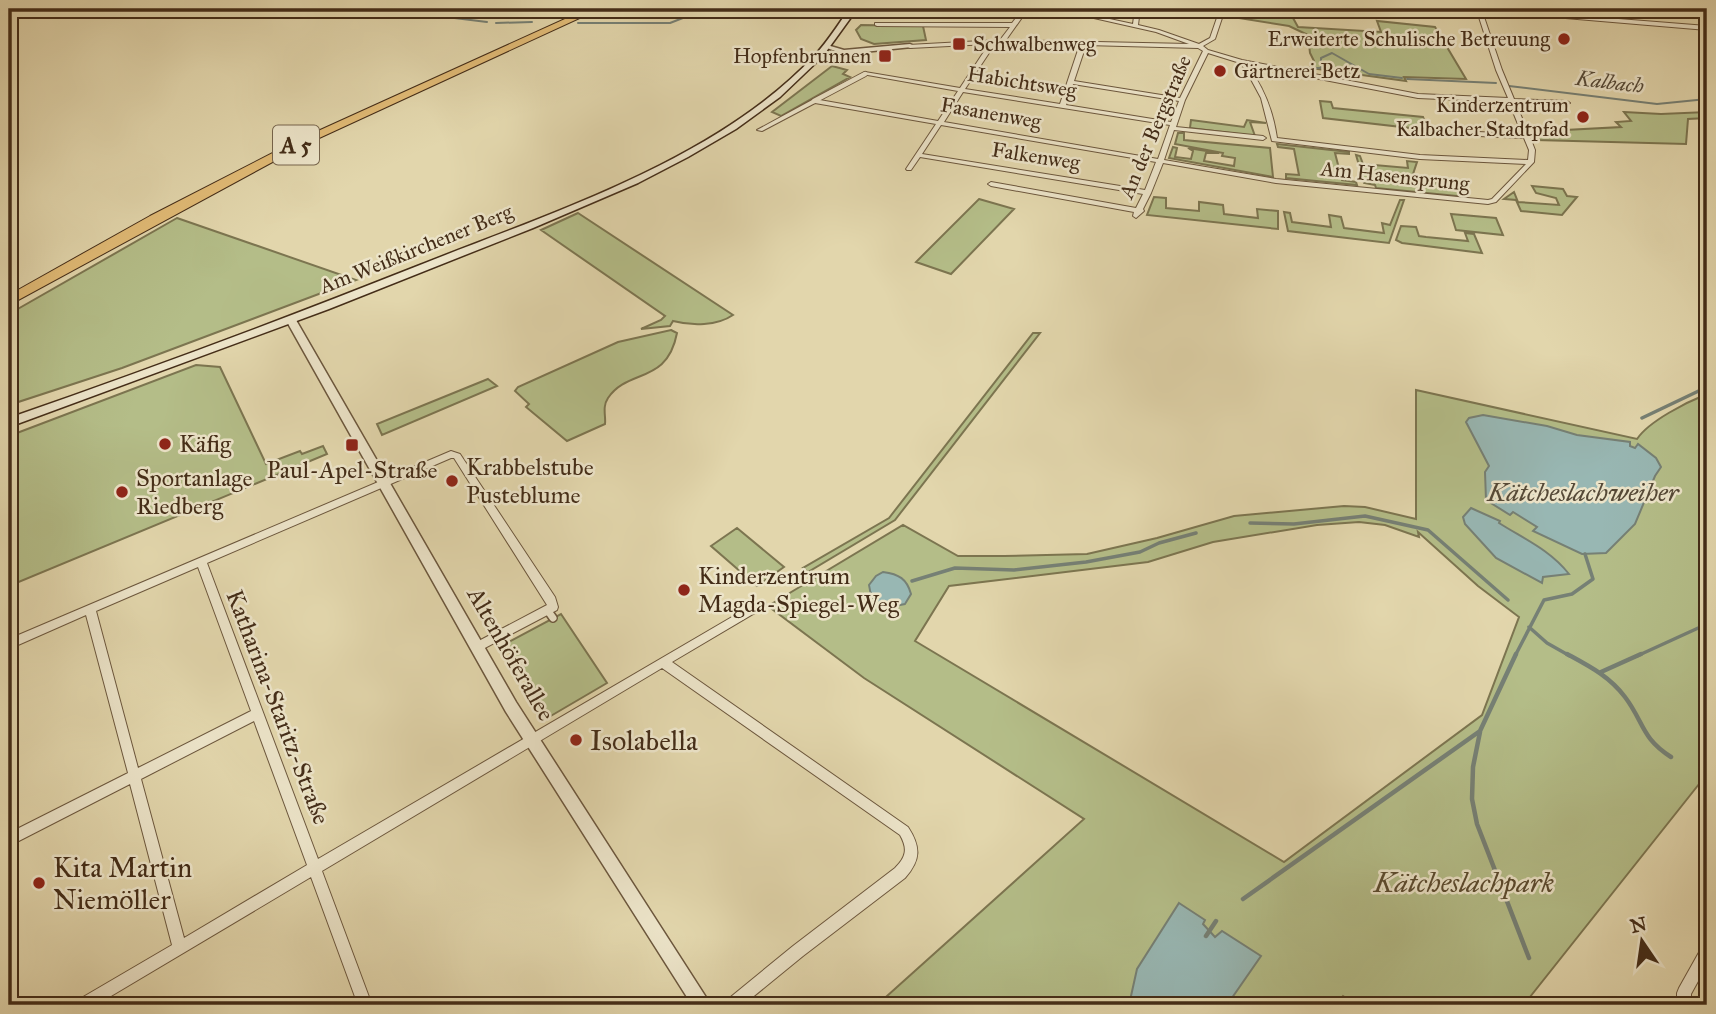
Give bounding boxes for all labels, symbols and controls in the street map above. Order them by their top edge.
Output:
place label: Erweiterte Schulische Betreuung [1268,26,1550,52]
place label: Schwalbenweg [973,31,1096,57]
marker: Erweiterte Schulische Betreuung [1556,31,1572,47]
marker: Schwalbenweg [951,36,967,52]
place label: Hopfenbrunnen [733,43,871,69]
marker: Hopfenbrunnen [877,48,893,64]
street label: An der Bergstraße [1113,51,1197,204]
place label: Gärtnerei Betz [1234,58,1360,84]
street label: Habichtsweg [965,61,1079,104]
marker: Gärtnerei Betz [1212,63,1228,79]
water label: Kalbach [1574,65,1645,99]
street label: Fasanenweg [939,91,1044,135]
place label: Kinderzentrum Kalbacher Stadtpfad [1396,92,1569,142]
marker: Kinderzentrum Kalbacher Stadtpfad [1575,109,1591,125]
road number: A 5 [273,126,319,164]
street label: Falkenweg [990,136,1082,176]
street label: Am Hasensprung [1318,155,1471,197]
street label: Am Weißkirchener Berg [315,198,517,300]
place label: Käfig [179,429,232,459]
marker: Käfig [157,436,173,452]
marker: Paul-Apel-Straße [344,437,360,453]
place label: Krabbelstube Pusteblume [466,452,594,510]
place label: Paul-Apel-Straße [267,455,437,485]
place label: Sportanlage Riedberg [136,463,252,521]
marker: Krabbelstube Pusteblume [444,473,460,489]
water label: Kätcheslachweiher [1485,476,1680,508]
marker: Sportanlage Riedberg [114,484,130,500]
place label: Kinderzentrum Magda-Spiegel-Weg [698,561,900,619]
street label: Altenhöferallee [460,581,561,726]
marker: Kinderzentrum Magda-Spiegel-Weg [676,582,692,598]
street label: Katharina-Staritz-Straße [219,585,337,829]
place label: Isolabella [590,723,698,758]
marker: Isolabella [568,732,584,748]
place label: Kita Martin Niemöller [53,850,192,917]
park label: Kätcheslachpark [1372,865,1555,900]
marker: Kita Martin Niemöller [31,875,47,891]
north arrow [1608,906,1678,976]
text: N [1628,912,1649,938]

